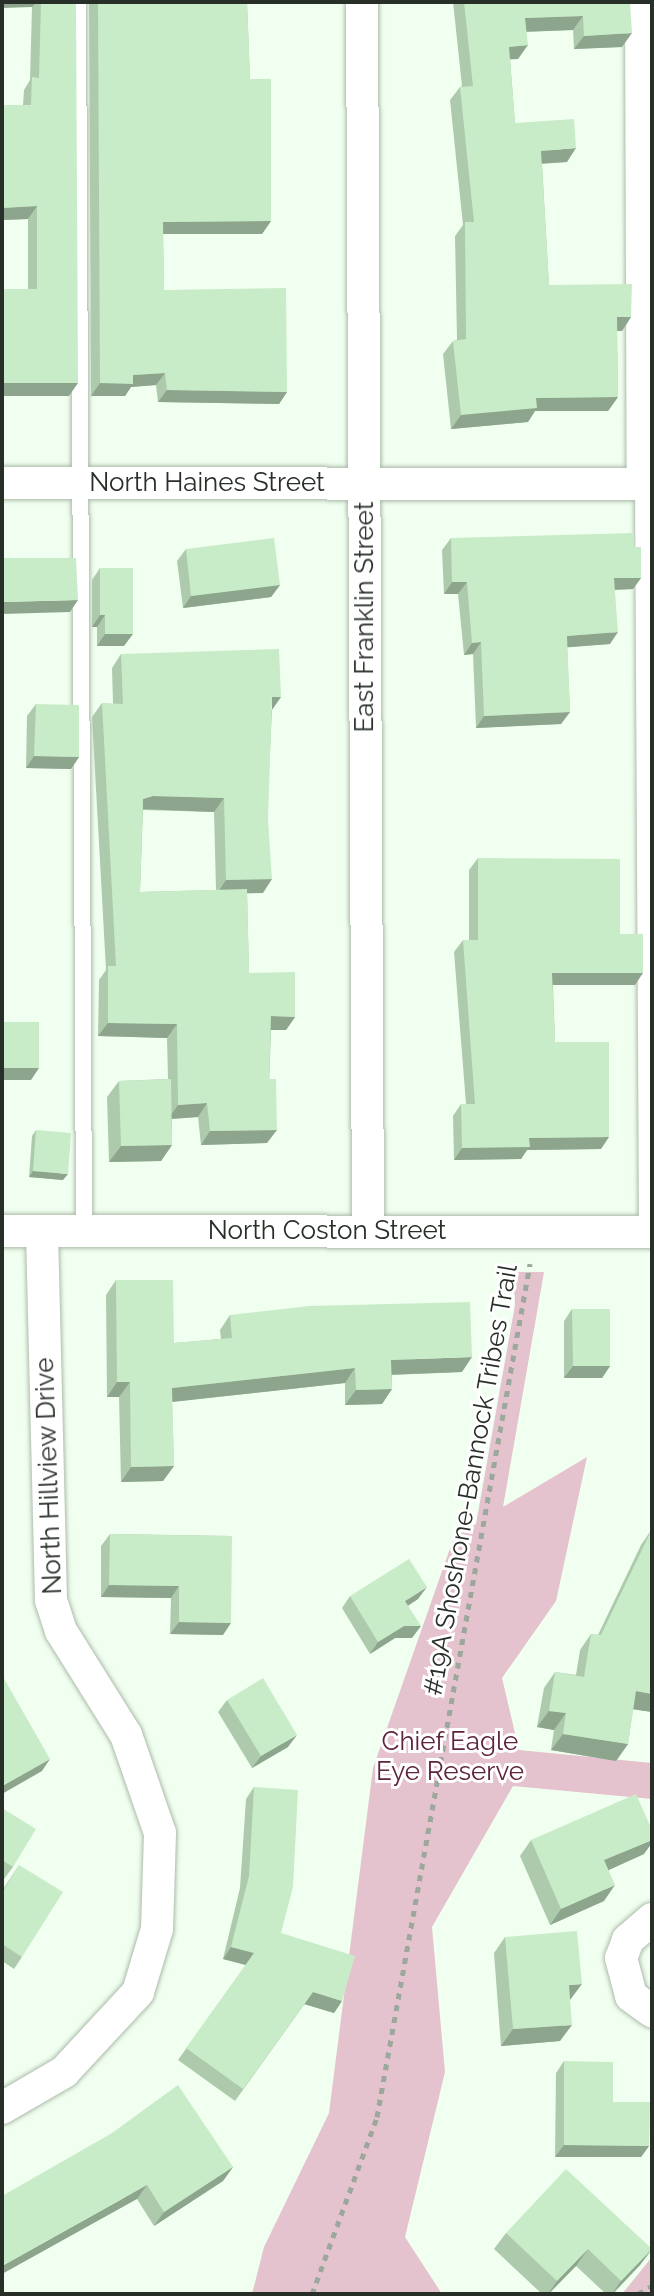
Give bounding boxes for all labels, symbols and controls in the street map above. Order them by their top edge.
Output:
street label: North Haines Street [89,467,325,499]
street label: East Franklin Street [349,502,381,732]
street label: North Coston Street [208,1215,446,1247]
street label: #19A Shoshone-Bannock Tribes Trail [417,1261,525,1699]
street label: North Hillview Drive [29,1357,69,1595]
park label: Chief Eagle Eye Reserve [376,1726,524,1788]

